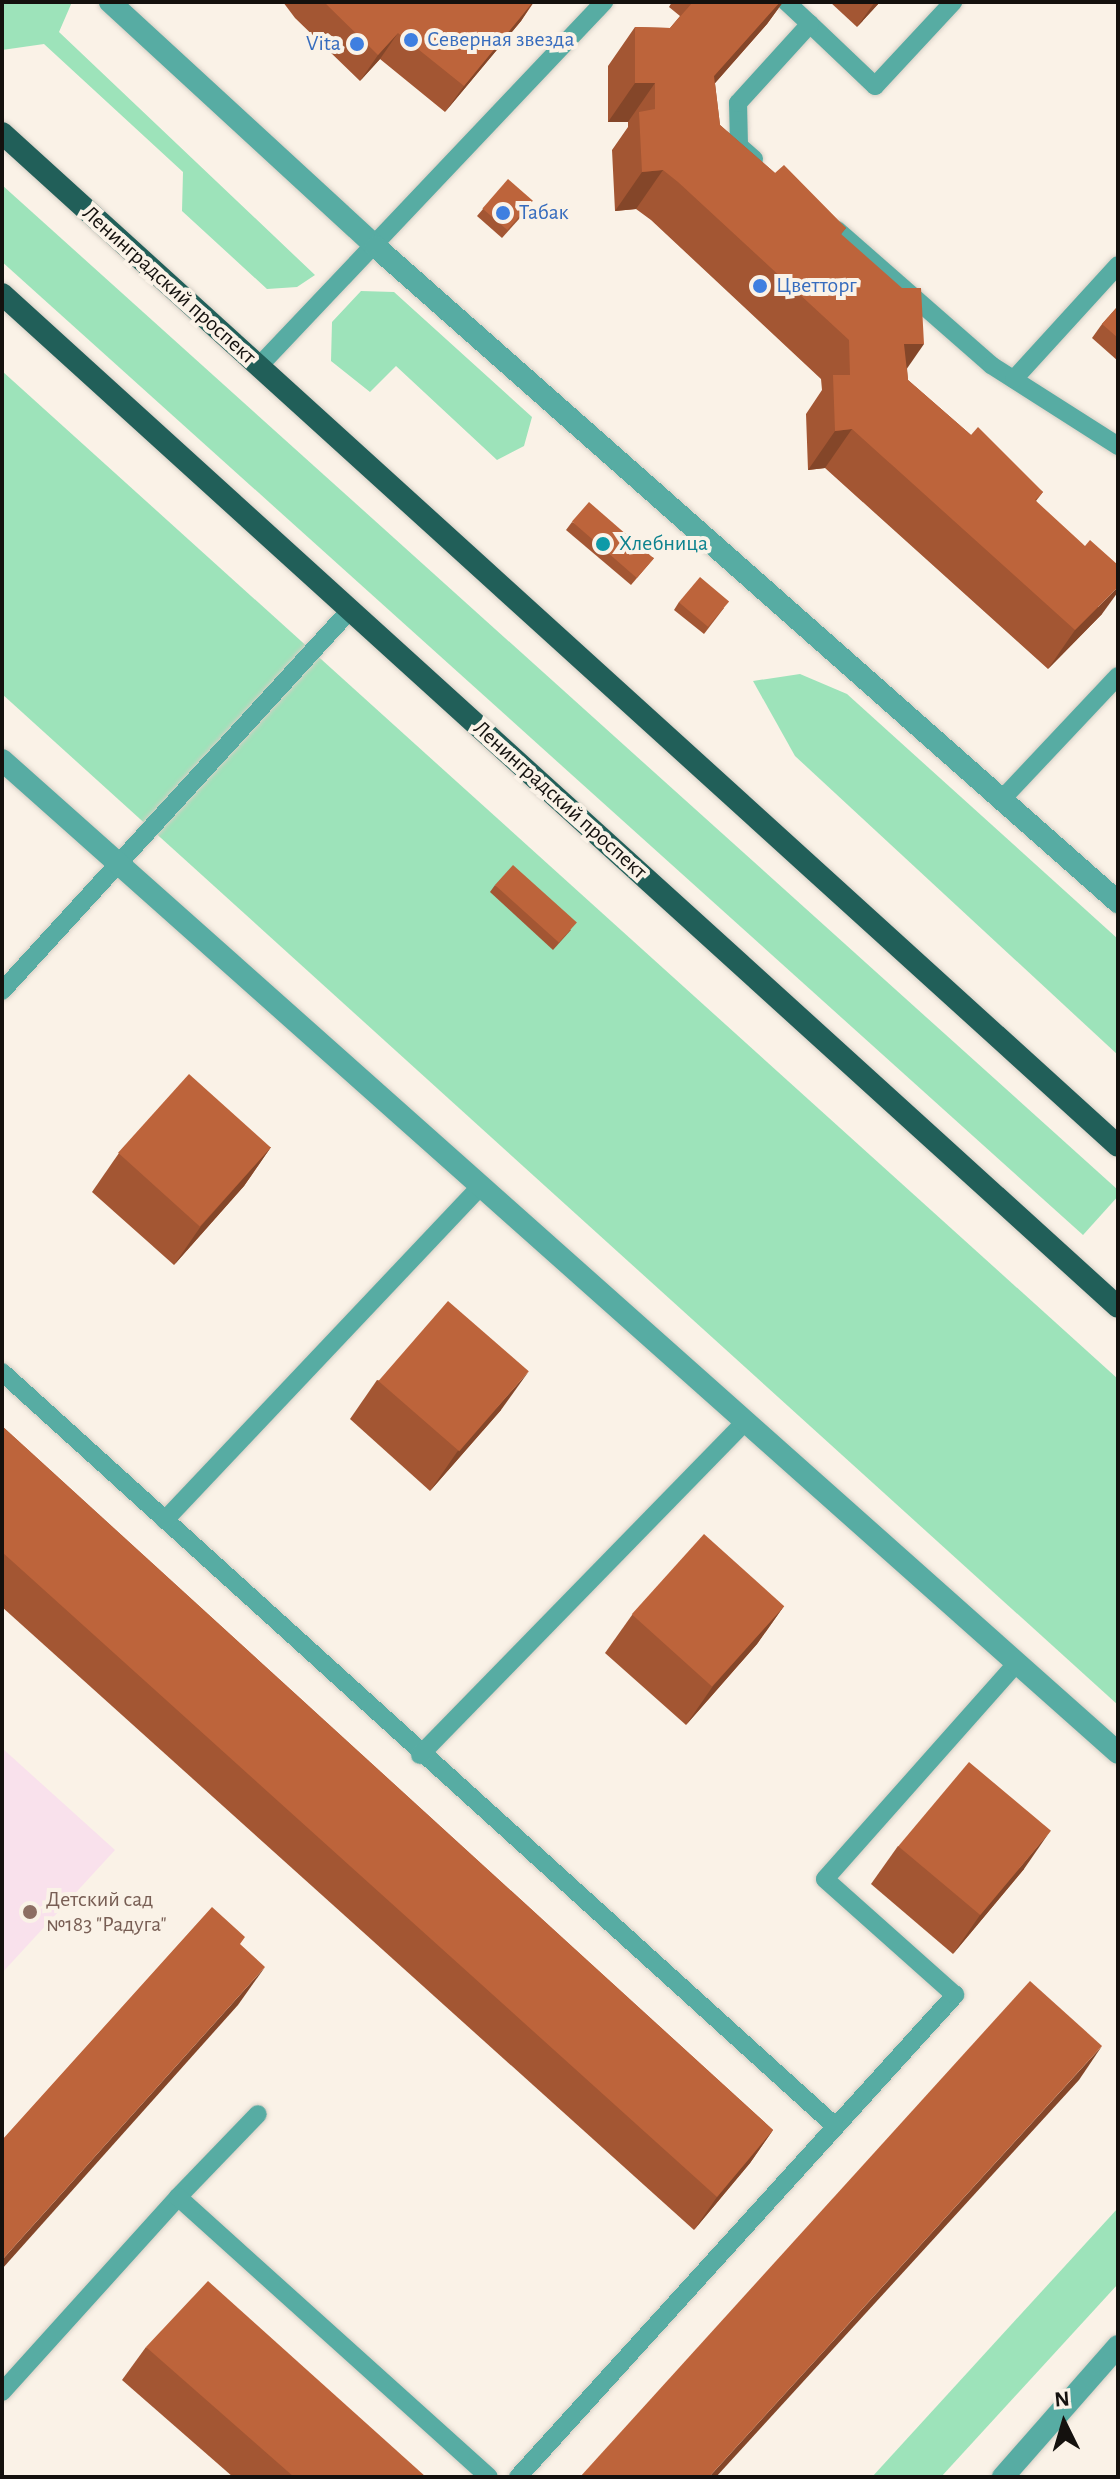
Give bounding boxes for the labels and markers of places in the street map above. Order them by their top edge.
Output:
place label: Северная звезда [427,27,575,53]
place label: Vita [306,31,341,57]
marker: Северная звезда [402,31,420,49]
marker: Vita [348,35,366,53]
place label: Табак [519,200,569,226]
marker: Табак [494,204,512,222]
place label: Цветторг [776,273,857,299]
marker: Цветторг [751,277,769,295]
place label: Хлебница [619,531,708,557]
marker: Хлебница [594,535,612,553]
place label: Детский сад №183 "Радуга" [46,1886,167,1938]
marker: Детский сад №183 "Радуга" [21,1903,39,1921]

